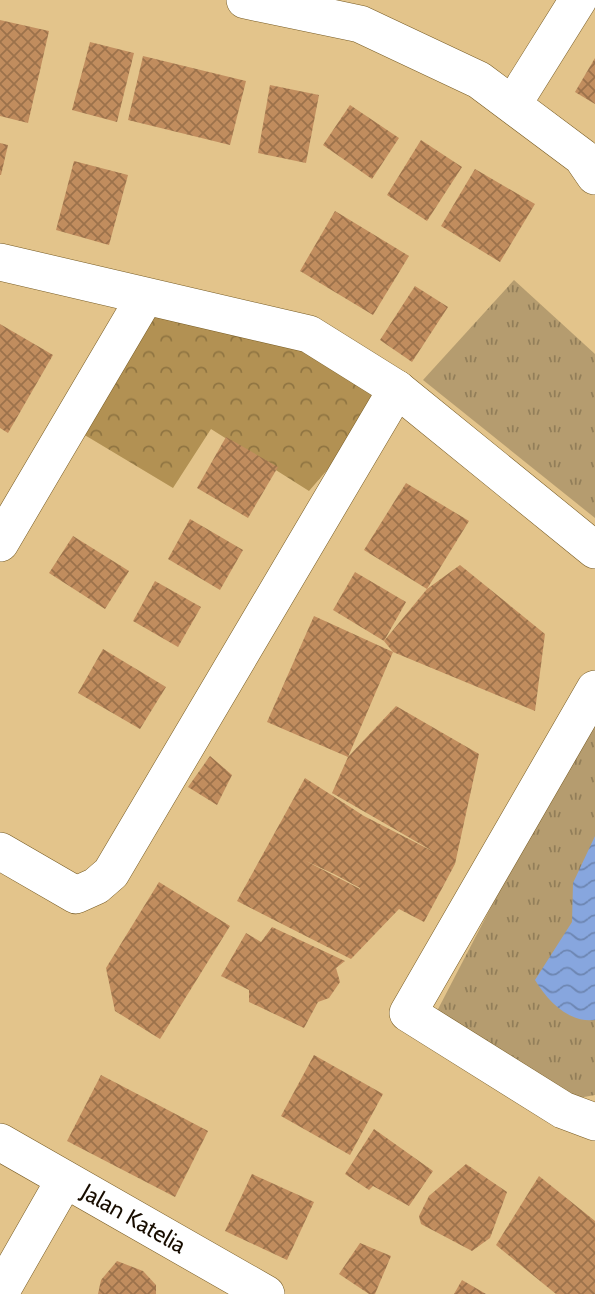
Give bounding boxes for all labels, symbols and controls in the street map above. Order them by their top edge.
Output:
street label: Jalan Katelia [76,1177,191,1259]

